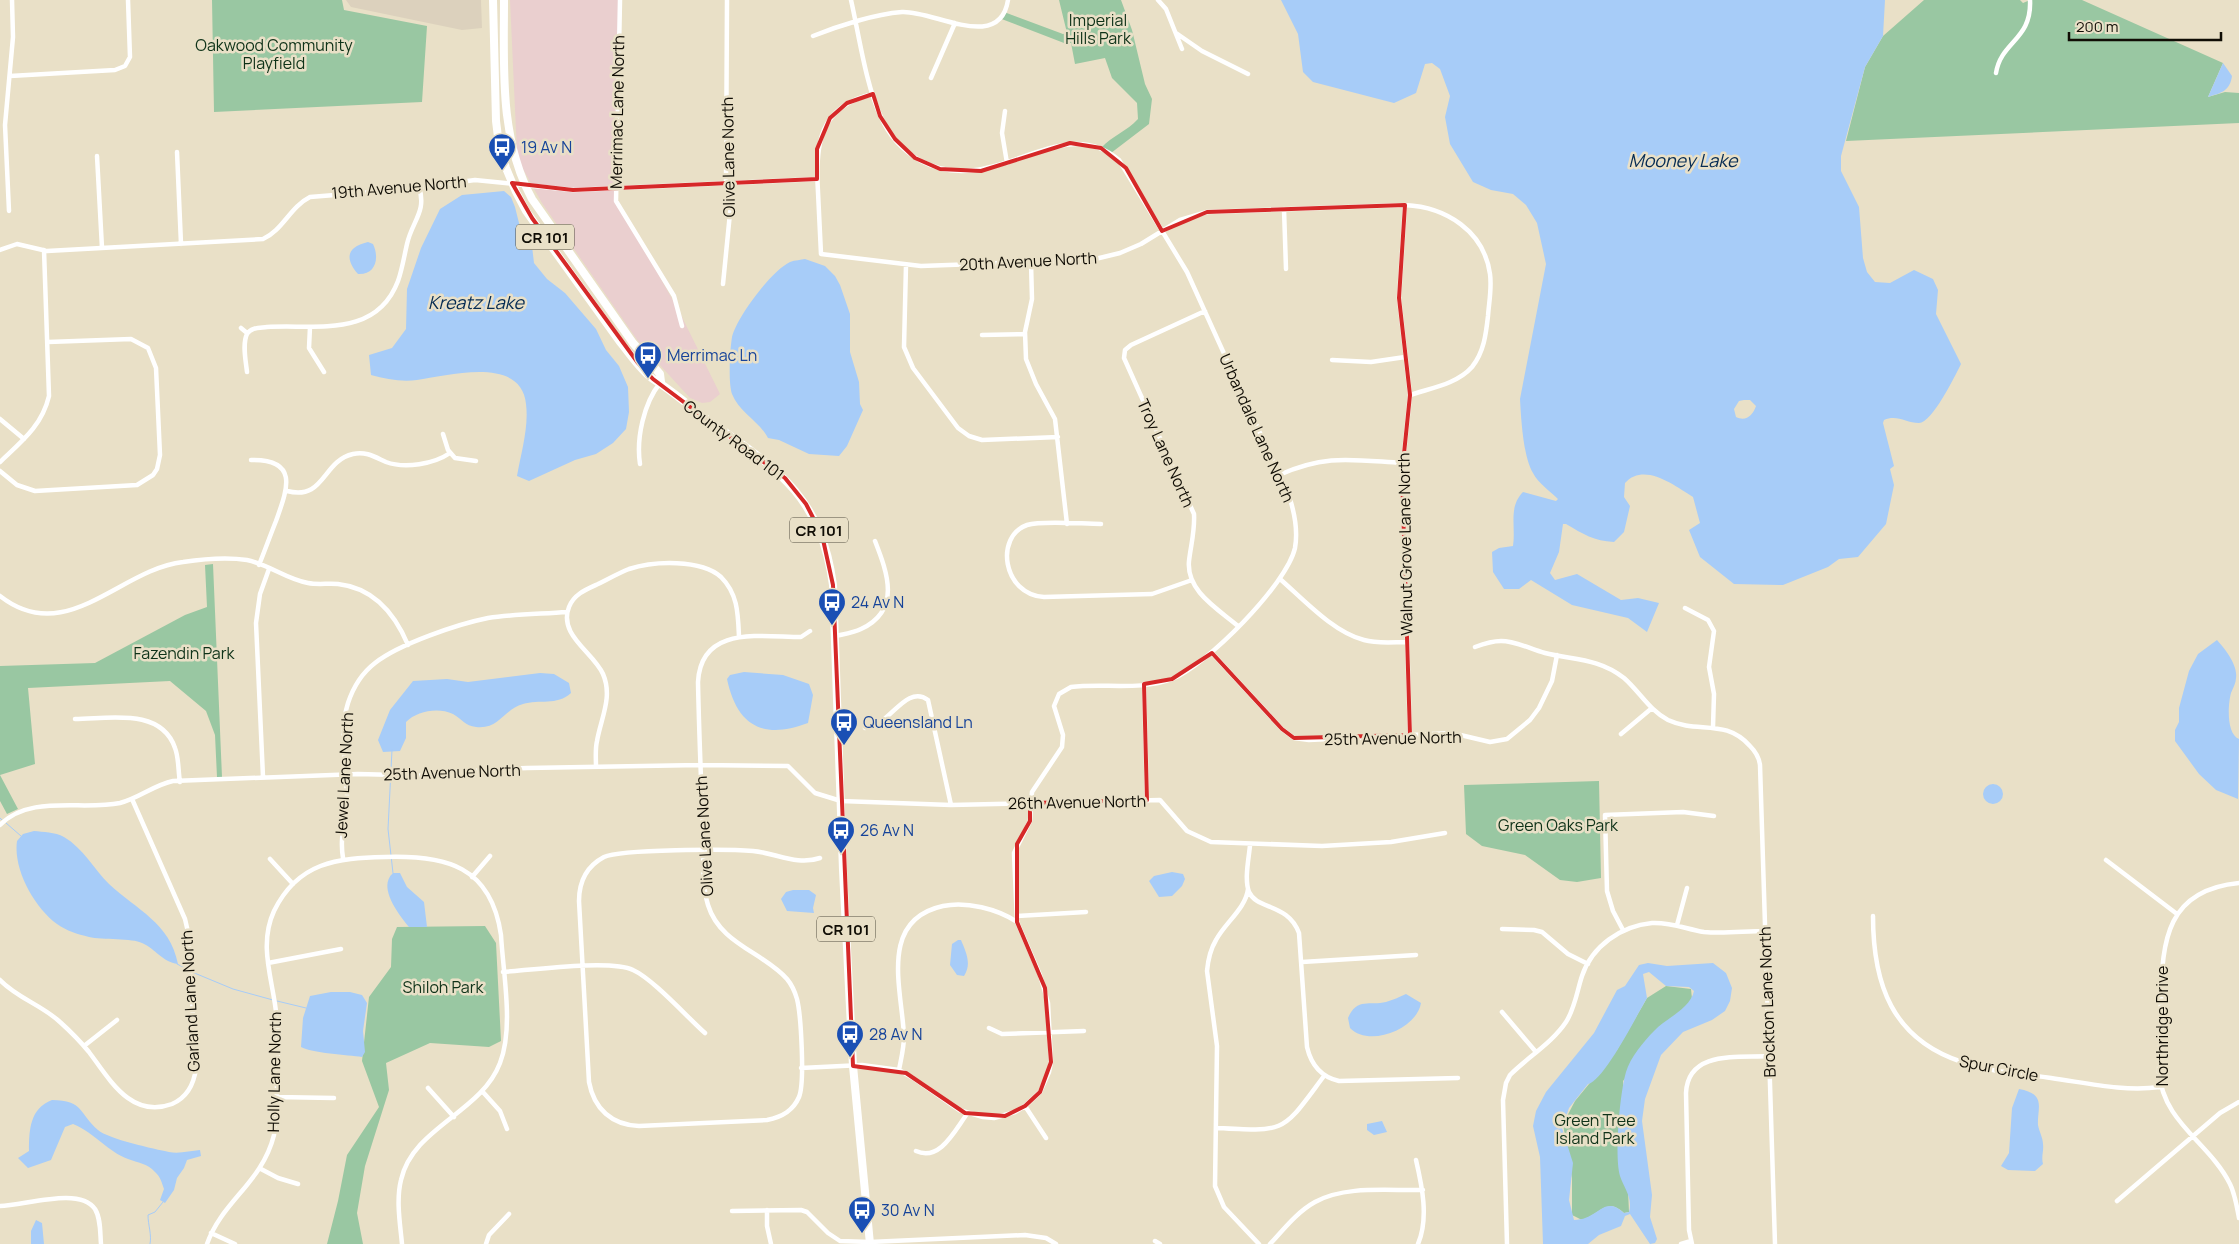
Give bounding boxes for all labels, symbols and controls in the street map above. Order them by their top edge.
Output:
park label: Imperial Hills Park [1065,9,1132,49]
scale bar [2069,10,2222,42]
text: 200 m [2076,16,2119,37]
park label: Oakwood Community Playfield [195,34,353,74]
street label: Merrimac Lane North [605,35,629,189]
street label: Olive Lane North [716,97,740,217]
bus stop icon: 19 Av N [487,132,517,171]
place label: 19 Av N [521,136,572,158]
water label: Mooney Lake [1629,148,1739,172]
street label: 19th Avenue North [331,170,467,204]
road number: CR 101 [516,224,574,250]
street label: 20th Avenue North [958,246,1098,276]
water label: Kreatz Lake [428,290,526,314]
bus stop icon: Merrimac Ln [633,340,663,379]
place label: Merrimac Ln [667,344,757,366]
street label: Urbandale Lane North [1214,350,1300,506]
street label: County Road 101 [679,395,789,485]
street label: Troy Lane North [1132,395,1200,511]
street label: Walnut Grove Lane North [1392,452,1418,636]
road number: CR 101 [790,518,848,542]
bus stop icon: 24 Av N [817,587,847,626]
place label: 24 Av N [851,591,904,613]
park label: Fazendin Park [134,642,235,664]
bus stop icon: Queensland Ln [829,707,859,746]
place label: Queensland Ln [863,711,973,733]
street label: Jewel Lane North [330,712,358,838]
street label: 25th Avenue North [1324,726,1462,750]
street label: 25th Avenue North [383,759,521,785]
street label: Olive Lane North [690,775,718,897]
street label: 26th Avenue North [1008,790,1146,814]
park label: Green Oaks Park [1498,814,1619,836]
bus stop icon: 26 Av N [826,815,856,854]
place label: 26 Av N [860,819,914,841]
road number: CR 101 [817,916,875,942]
street label: Brockton Lane North [1753,926,1781,1078]
street label: Garland Lane North [175,930,205,1072]
street label: Northridge Drive [2151,966,2173,1086]
park label: Shiloh Park [403,976,485,998]
street label: Holly Lane North [262,1011,286,1133]
bus stop icon: 28 Av N [835,1019,865,1058]
place label: 28 Av N [869,1023,922,1045]
street label: Spur Circle [1957,1050,2041,1086]
park label: Green Tree Island Park [1554,1109,1636,1149]
bus stop icon: 30 Av N [847,1195,877,1234]
place label: 30 Av N [881,1199,935,1221]

